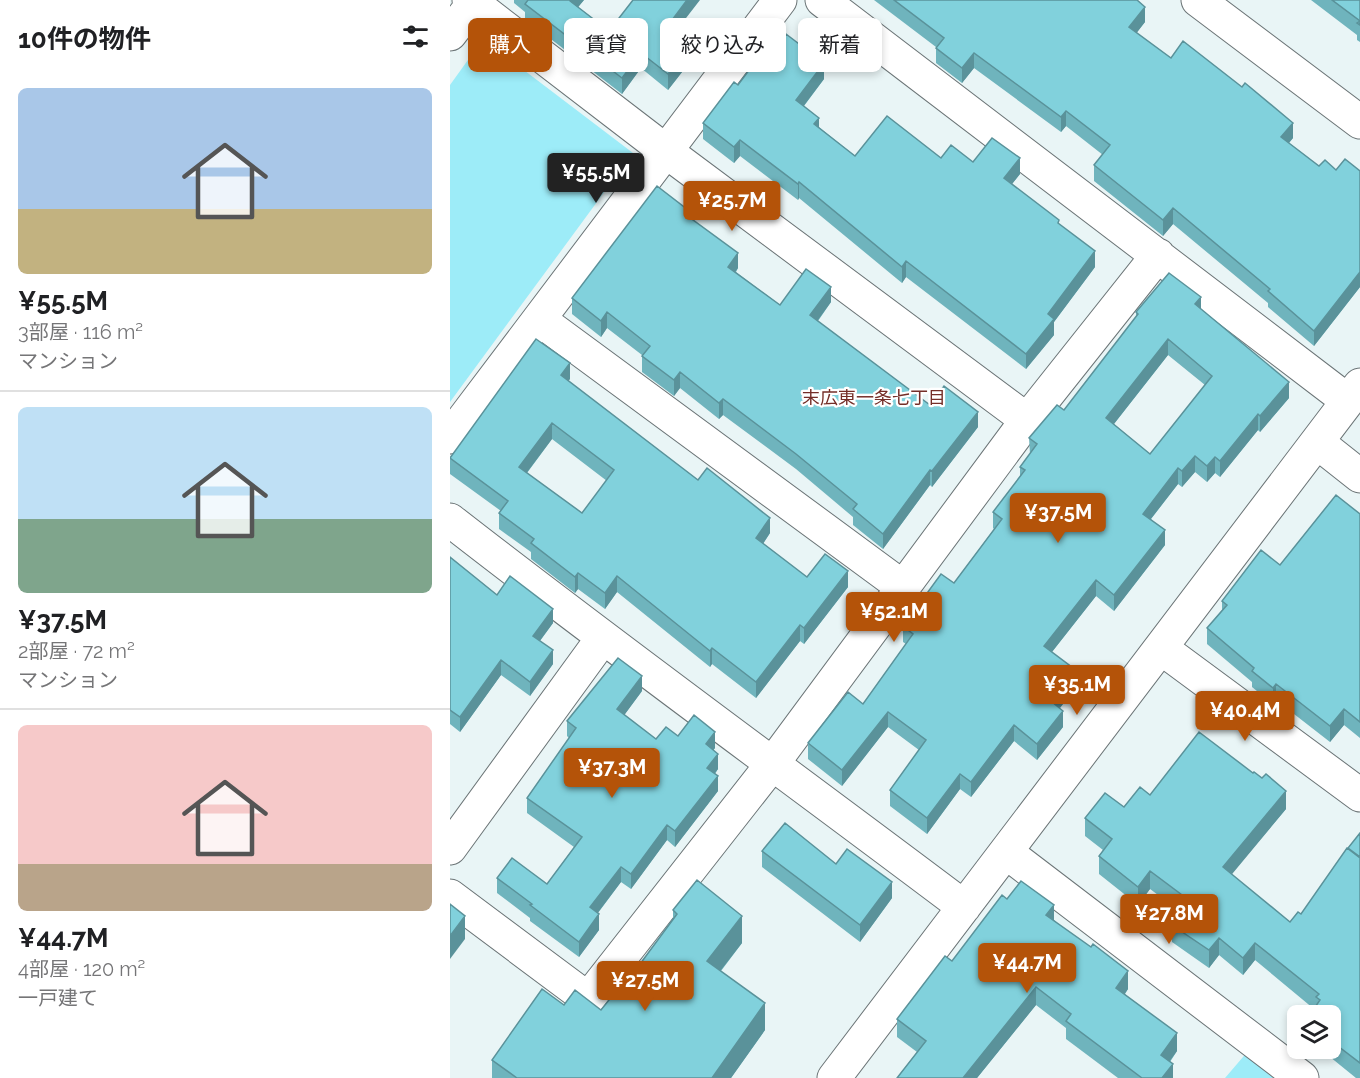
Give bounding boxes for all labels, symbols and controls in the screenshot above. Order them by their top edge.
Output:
chip: 購入 [468,18,552,72]
chip: 賃貸 [564,18,648,72]
chip: 絞り込み [660,18,786,72]
chip: 新着 [798,18,882,72]
icon: filters [399,20,432,53]
text: 10件の物件 [18,24,151,54]
icon: home [171,127,279,235]
pin: ¥55.5M [547,153,645,204]
text: ¥55.5M [561,160,631,184]
pin: ¥25.7M [683,181,781,232]
text: ¥25.7M [697,188,767,212]
text: ¥55.5M [18,286,108,316]
text: 3部屋 · 116 m² [18,320,143,344]
text: マンション [18,349,118,373]
district label: 末広東一条七丁目 [802,387,946,408]
icon: home [171,446,279,554]
pin: ¥37.5M [1009,493,1107,544]
text: ¥37.5M [1024,500,1092,524]
pin: ¥52.1M [845,592,943,643]
text: ¥52.1M [860,599,928,623]
text: ¥37.5M [18,605,107,635]
text: 2部屋 · 72 m² [18,639,135,663]
pin: ¥35.1M [1028,665,1126,716]
text: マンション [18,668,118,692]
text: ¥35.1M [1043,672,1111,696]
pin: ¥40.4M [1196,691,1294,742]
text: ¥40.4M [1209,698,1281,722]
pin: ¥37.3M [563,748,661,799]
text: ¥37.3M [578,755,646,779]
icon: home [171,764,279,872]
pin: ¥27.8M [1120,894,1218,945]
text: ¥27.8M [1134,901,1204,925]
text: ¥44.7M [18,923,109,953]
pin: ¥44.7M [978,943,1076,994]
text: ¥44.7M [992,950,1062,974]
text: 4部屋 · 120 m² [18,957,145,981]
pin: ¥27.5M [596,961,694,1012]
text: ¥27.5M [611,968,679,992]
text: 一戸建て [18,986,98,1010]
map controls [1287,1005,1341,1059]
button: layers [1287,1005,1341,1059]

